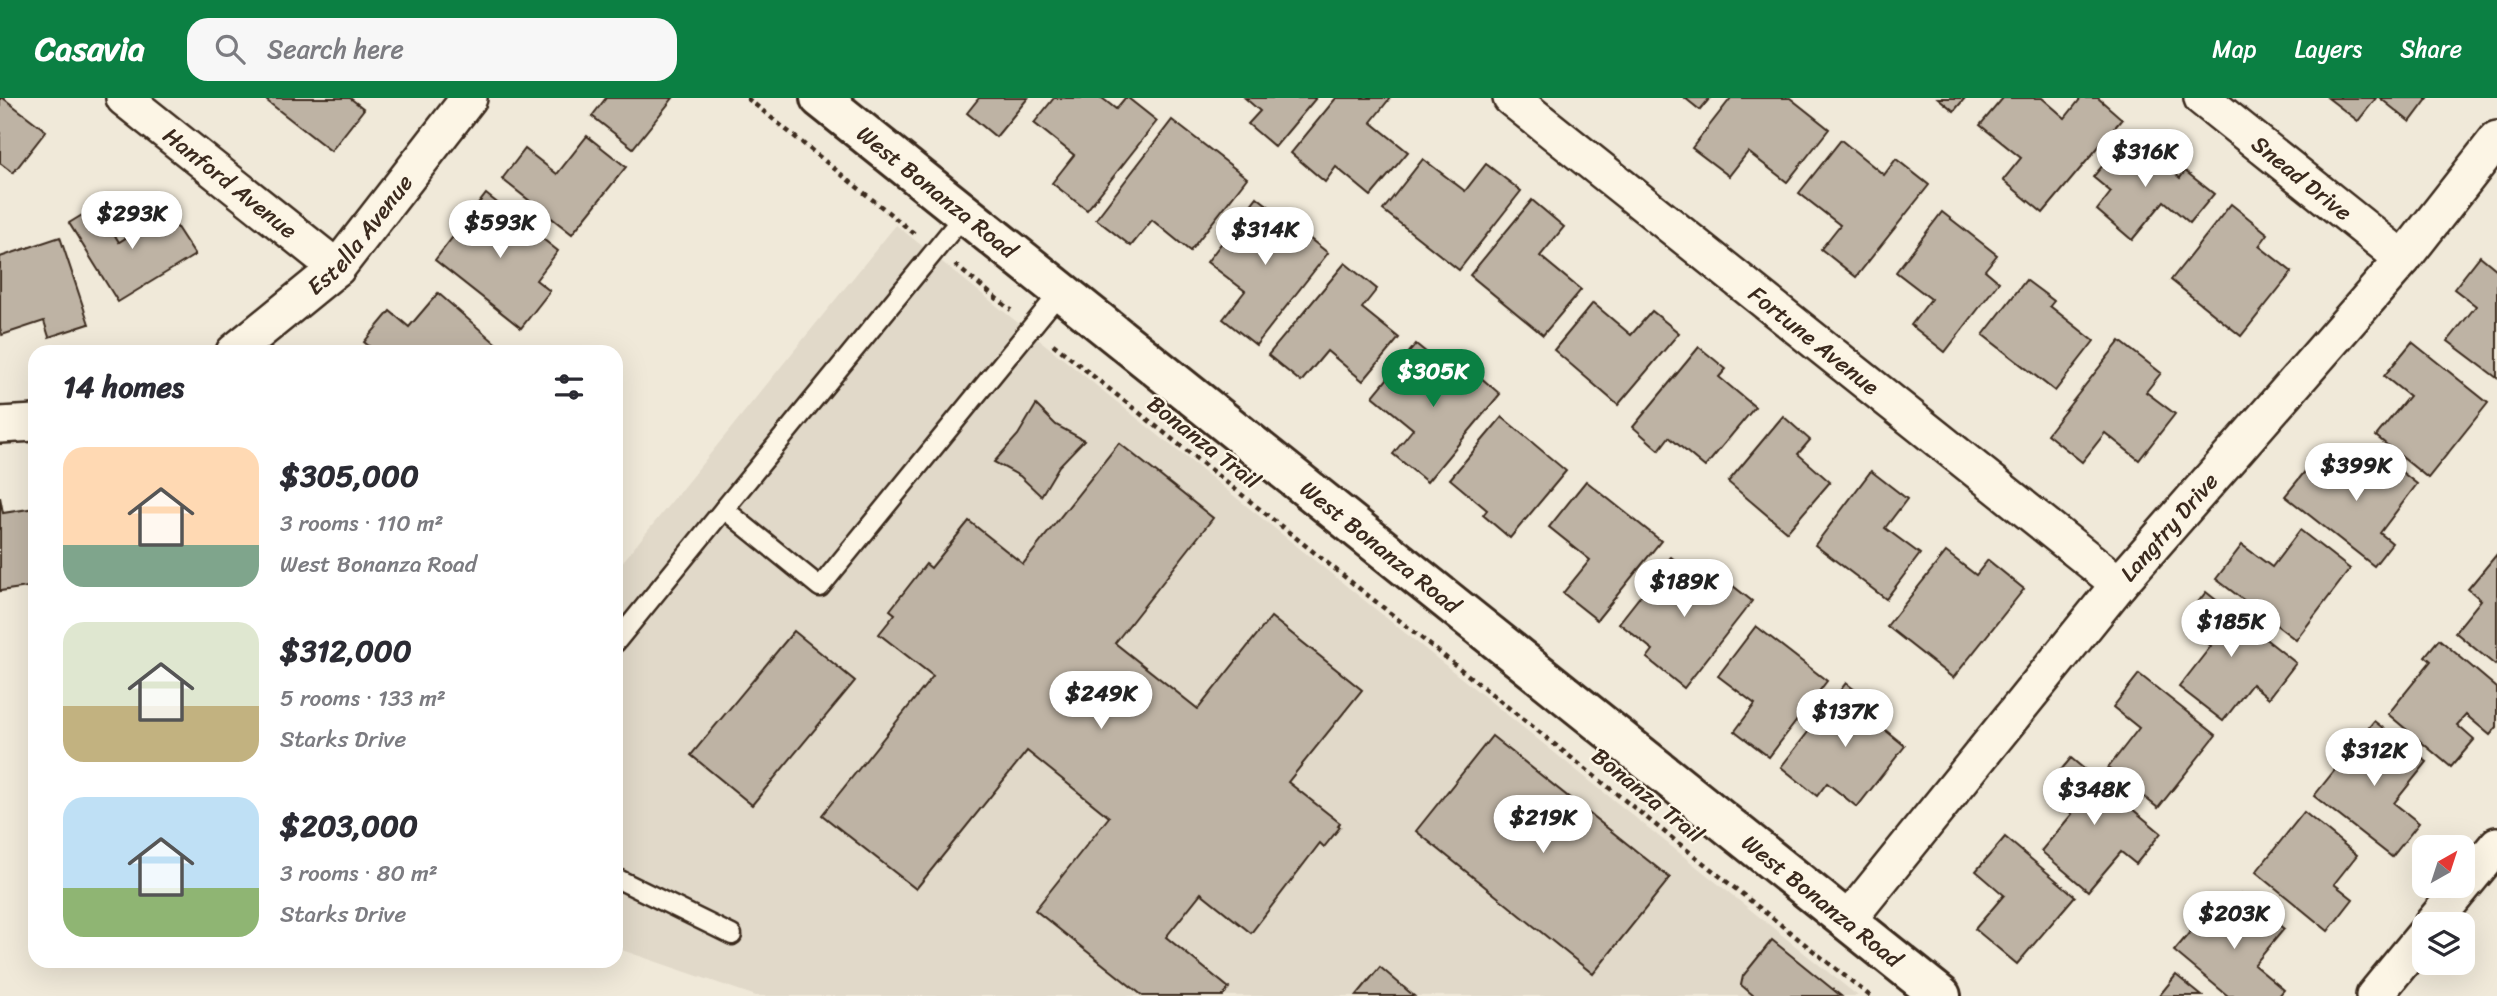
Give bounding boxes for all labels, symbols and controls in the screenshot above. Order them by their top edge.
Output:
search box [187,18,677,81]
text: Casavia [35,20,145,78]
text: Search here [267,26,404,72]
text: Map [2212,28,2257,70]
text: Layers [2295,28,2362,70]
text: Share [2400,28,2462,70]
icon: search [211,30,249,68]
street label: West Bonanza Road [847,115,1028,271]
street label: Hanford Avenue [153,116,307,250]
street label: Snead Drive [2242,125,2362,232]
pin: $316K [2096,130,2194,189]
text: $316K [2112,131,2178,172]
street label: Estella Avenue [298,165,424,306]
pin: $293K [83,192,181,251]
text: $293K [97,193,167,234]
pin: $593K [451,200,549,260]
text: $593K [465,202,535,243]
pin: $314K [1216,208,1314,267]
text: $314K [1232,209,1298,250]
street label: Fortune Avenue [1739,275,1889,406]
pin: $305K [1384,350,1482,409]
text: $305K [1398,351,1468,392]
text: 14 homes [63,360,184,414]
icon: filters [550,368,588,406]
street label: Bonanza Trail [1138,384,1270,501]
pin: $399K [2307,444,2405,503]
text: $399K [2321,445,2391,486]
text: $305,000 [280,449,419,503]
street label: Langtry Drive [2109,463,2229,591]
street label: West Bonanza Road [1290,470,1471,626]
icon: home [119,475,203,559]
text: 3 rooms · 110 m² [280,503,444,544]
text: West Bonanza Road [280,544,477,585]
pin: $189K [1635,560,1733,619]
text: $189K [1650,561,1718,602]
pin: $185K [2182,600,2280,659]
text: $185K [2197,601,2265,642]
text: $312,000 [280,624,412,678]
icon: home [119,650,203,734]
pin: $249K [1052,672,1150,731]
text: $249K [1065,673,1137,714]
text: 5 rooms · 133 m² [280,678,446,719]
pin: $137K [1796,690,1894,749]
text: $137K [1812,691,1878,732]
text: Starks Drive [280,719,406,760]
pin: $312K [2325,728,2423,788]
text: $312K [2341,730,2407,771]
street label: Bonanza Trail [1582,737,1714,854]
pin: $348K [2045,768,2143,827]
text: $348K [2059,769,2129,810]
pin: $219K [1494,796,1592,855]
text: $219K [1510,797,1576,838]
text: $203,000 [280,799,418,853]
street label: West Bonanza Road [1732,824,1913,980]
icon: home [119,825,203,909]
north arrow [2412,835,2474,898]
map controls [2412,835,2475,975]
text: 3 rooms · 80 m² [280,853,438,894]
pin: $203K [2185,892,2283,951]
text: $203K [2199,893,2269,934]
text: Starks Drive [280,894,406,935]
button: layers [2412,912,2475,975]

